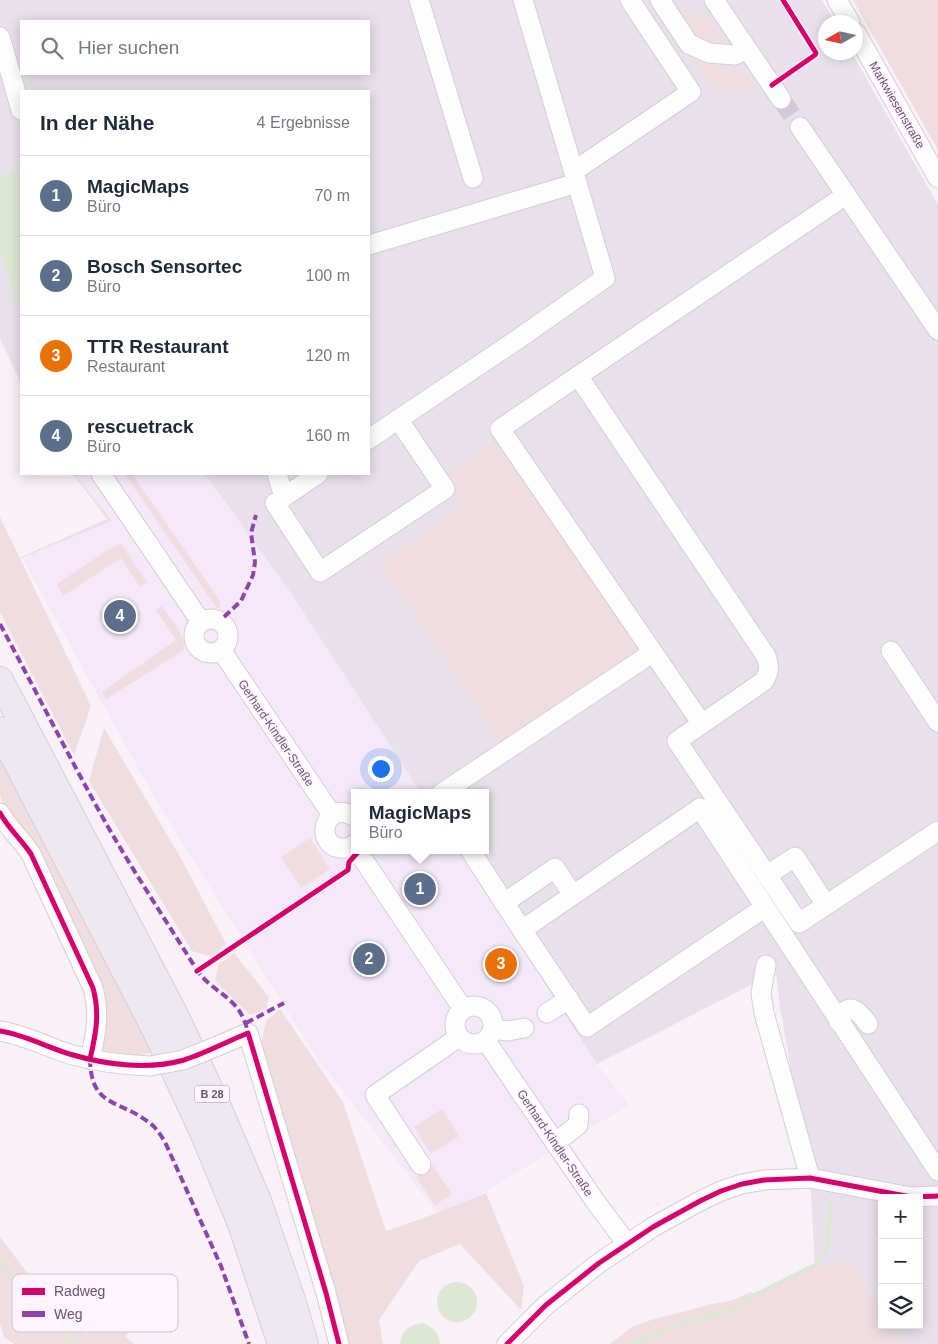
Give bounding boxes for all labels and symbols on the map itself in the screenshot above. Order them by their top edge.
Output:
north arrow [818,15,863,60]
street label: Markwiesenstraße [866,59,928,151]
pin: 4 [104,597,136,635]
street label: Gerhard-Kindler-Straße [235,677,317,789]
your location [368,756,394,782]
pin: 1 [404,870,436,908]
pin: 2 [353,940,385,978]
pin: 3 [485,945,517,983]
road number: B 28 [194,1086,230,1102]
street label: Gerhard-Kindler-Straße [514,1087,596,1199]
legend [12,1274,178,1332]
text: Radweg [54,1283,105,1299]
text: Weg [54,1306,83,1322]

